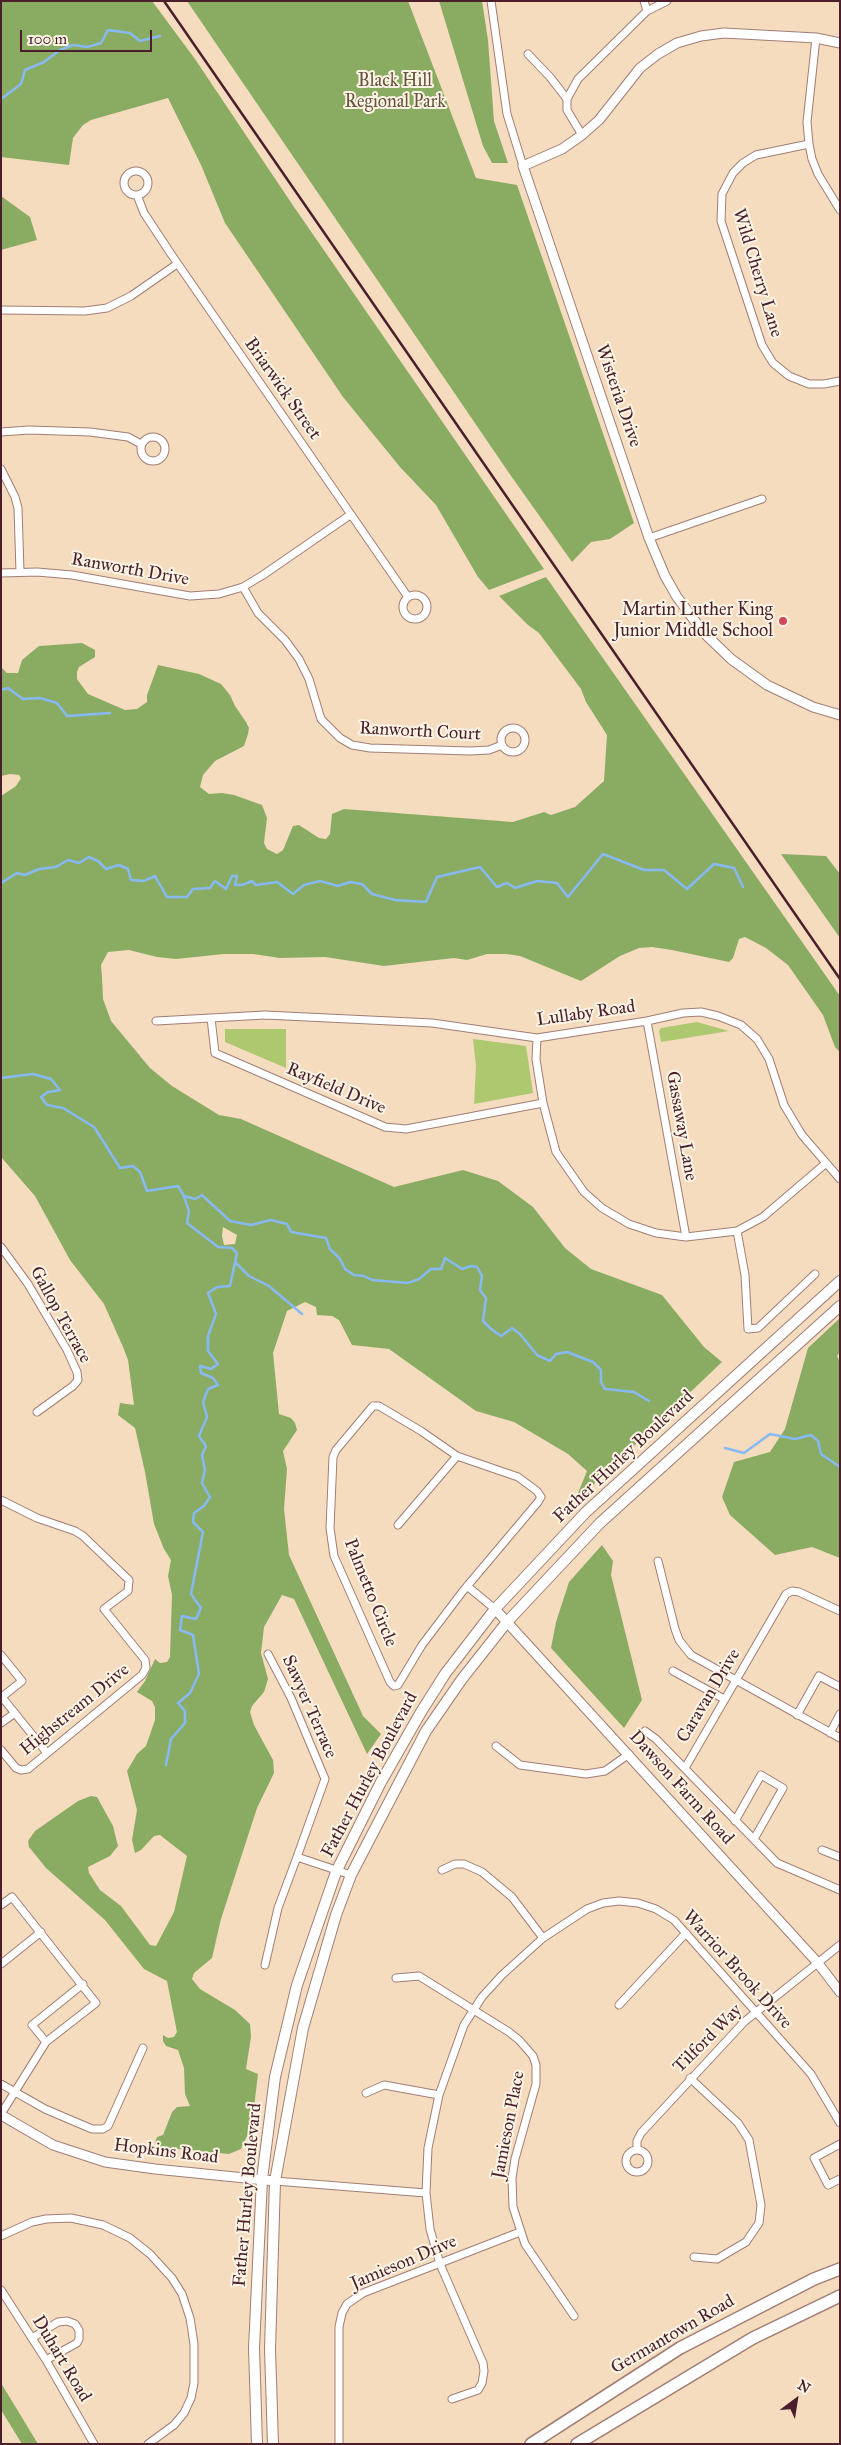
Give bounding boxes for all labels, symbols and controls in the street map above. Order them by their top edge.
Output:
scale bar [22,20,155,52]
text: 100 m [28,30,67,48]
park label: Black Hill Regional Park [344,71,446,114]
street label: Wild Cherry Lane [727,206,787,340]
street label: Briarwick Street [239,334,325,444]
street label: Wisteria Drive [590,342,646,450]
street label: Ranworth Drive [69,549,191,591]
place label: Martin Luther King Junior Middle School [613,600,773,642]
marker: Martin Luther King Junior Middle School [777,615,789,627]
street label: Ranworth Court [359,718,481,746]
street label: Lullaby Road [535,996,637,1032]
street label: Rayfield Drive [283,1058,389,1120]
street label: Gassaway Lane [661,1069,701,1183]
street label: Gallop Terrace [25,1263,95,1367]
street label: Father Hurley Boulevard [549,1386,699,1528]
street label: Palmetto Circle [339,1536,401,1650]
street label: Caravan Drive [673,1645,745,1747]
street label: Sawyer Terrace [277,1652,341,1762]
street label: Highstream Drive [16,1659,134,1761]
street label: Father Hurley Boulevard [317,1689,423,1861]
street label: Dawson Farm Road [624,1727,738,1849]
street label: Warrior Brook Drive [678,1906,796,2034]
street label: Tilford Way [669,2000,747,2078]
street label: Jamieson Place [488,2069,530,2181]
street label: Father Hurley Boulevard [229,2102,267,2288]
street label: Hopkins Road [112,2135,220,2169]
street label: Jamieson Drive [348,2231,460,2295]
street label: Germantown Road [607,2291,739,2379]
street label: Duhart Road [27,2312,95,2406]
north arrow [771,2375,821,2425]
text: N [795,2376,813,2397]

